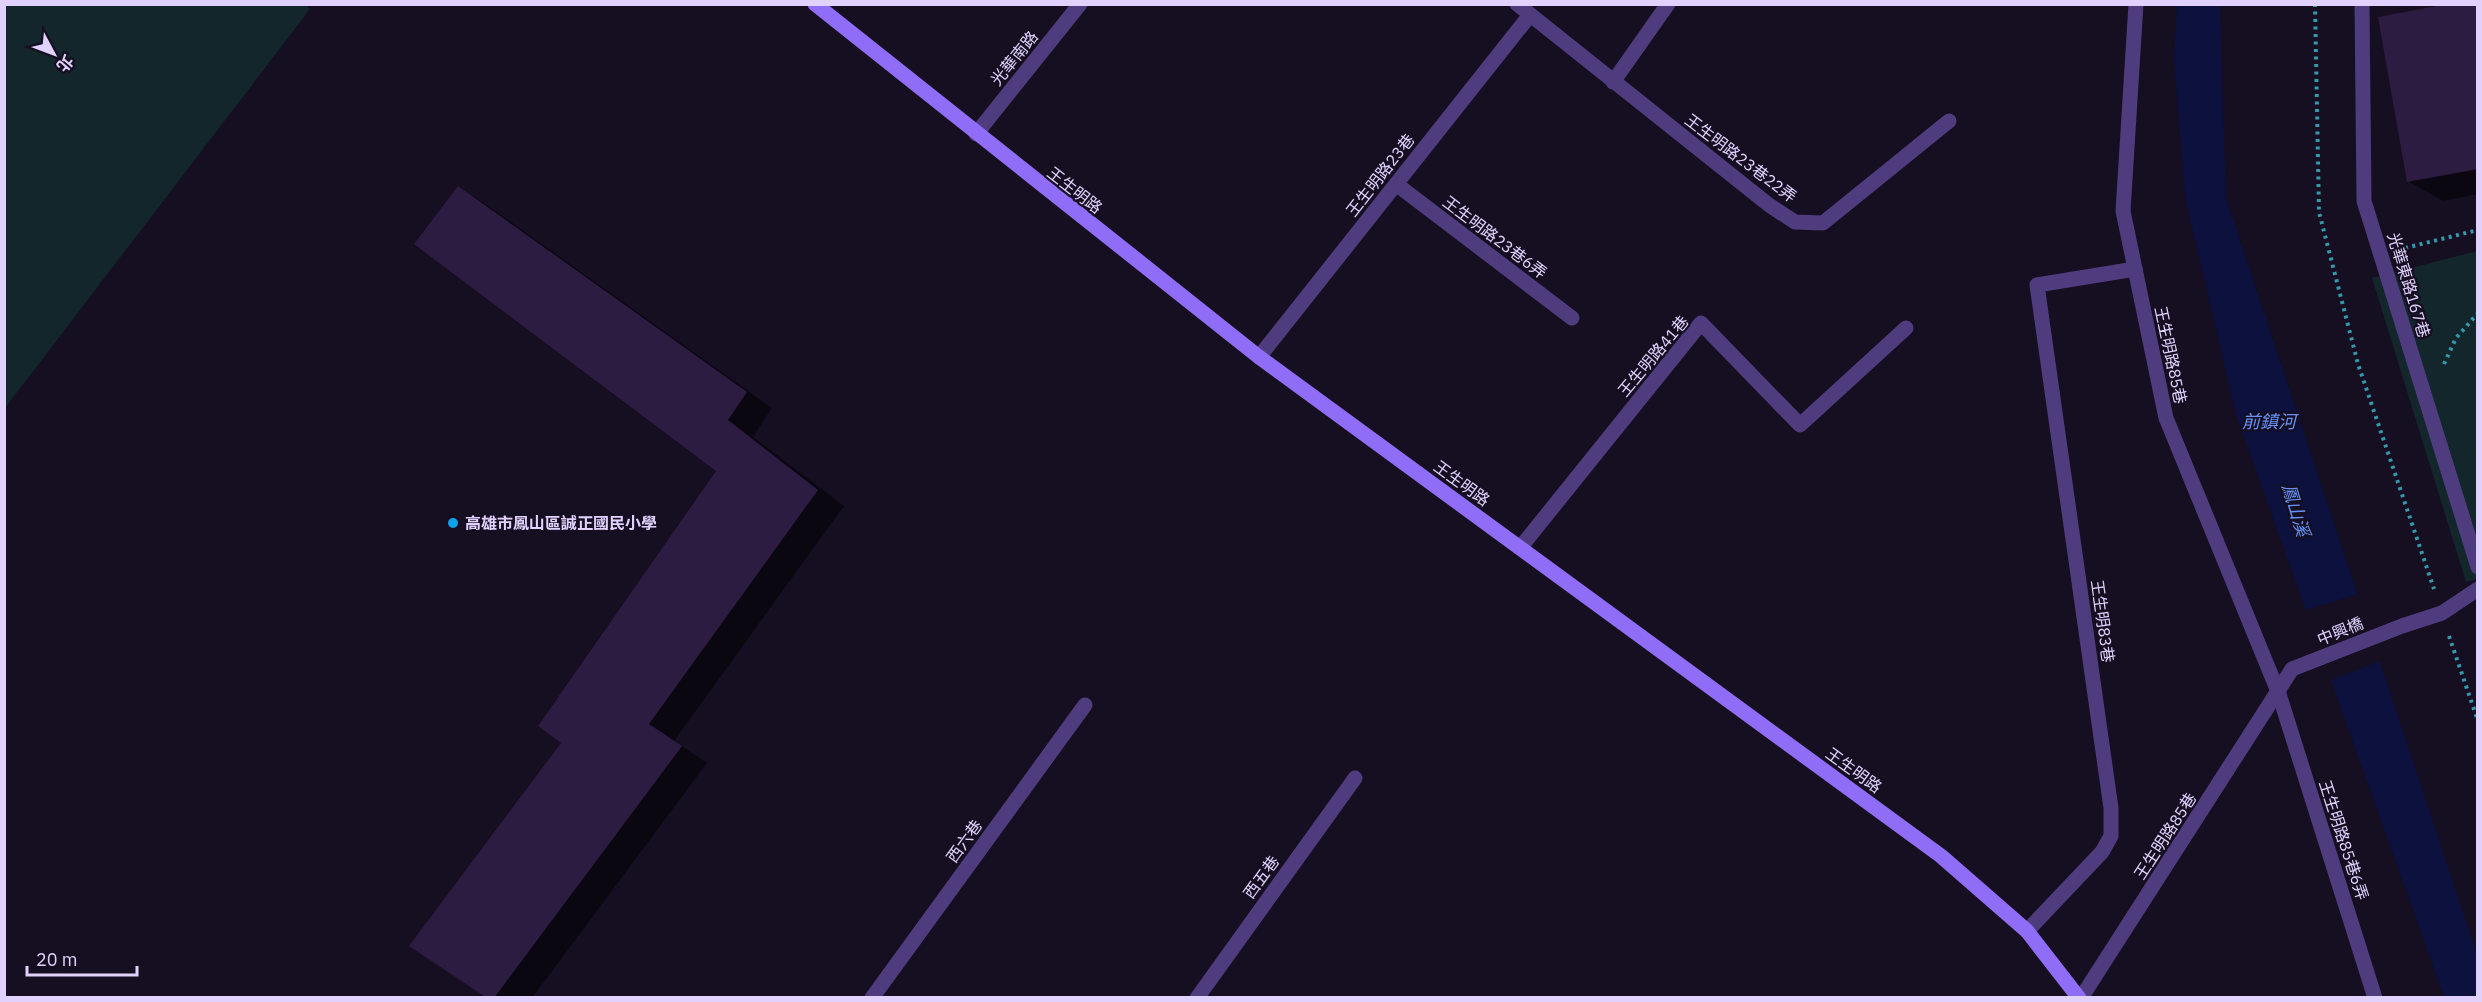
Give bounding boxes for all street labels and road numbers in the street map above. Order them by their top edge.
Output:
street label: 光華南路 [986,27,1042,89]
street label: 王生明路23巷22弄 [1681,110,1801,206]
street label: 王生明路23巷 [1342,130,1418,220]
street label: 王生明路 [1044,162,1106,218]
street label: 王生明路23巷6弄 [1439,191,1551,283]
street label: 光華東路167巷 [2384,230,2434,340]
street label: 王生明路85巷 [2151,304,2191,406]
street label: 王生明路41巷 [1613,312,1693,400]
street label: 王生明路 [1430,456,1494,510]
street label: 王生明83巷 [2087,578,2119,664]
street label: 中興橋 [2314,613,2366,649]
street label: 王生明路 [1822,743,1886,797]
street label: 王生明路85巷6弄 [2315,778,2373,902]
street label: 王生明路85巷 [2130,789,2200,883]
street label: 西六巷 [942,816,986,866]
street label: 西五巷 [1239,852,1283,902]

